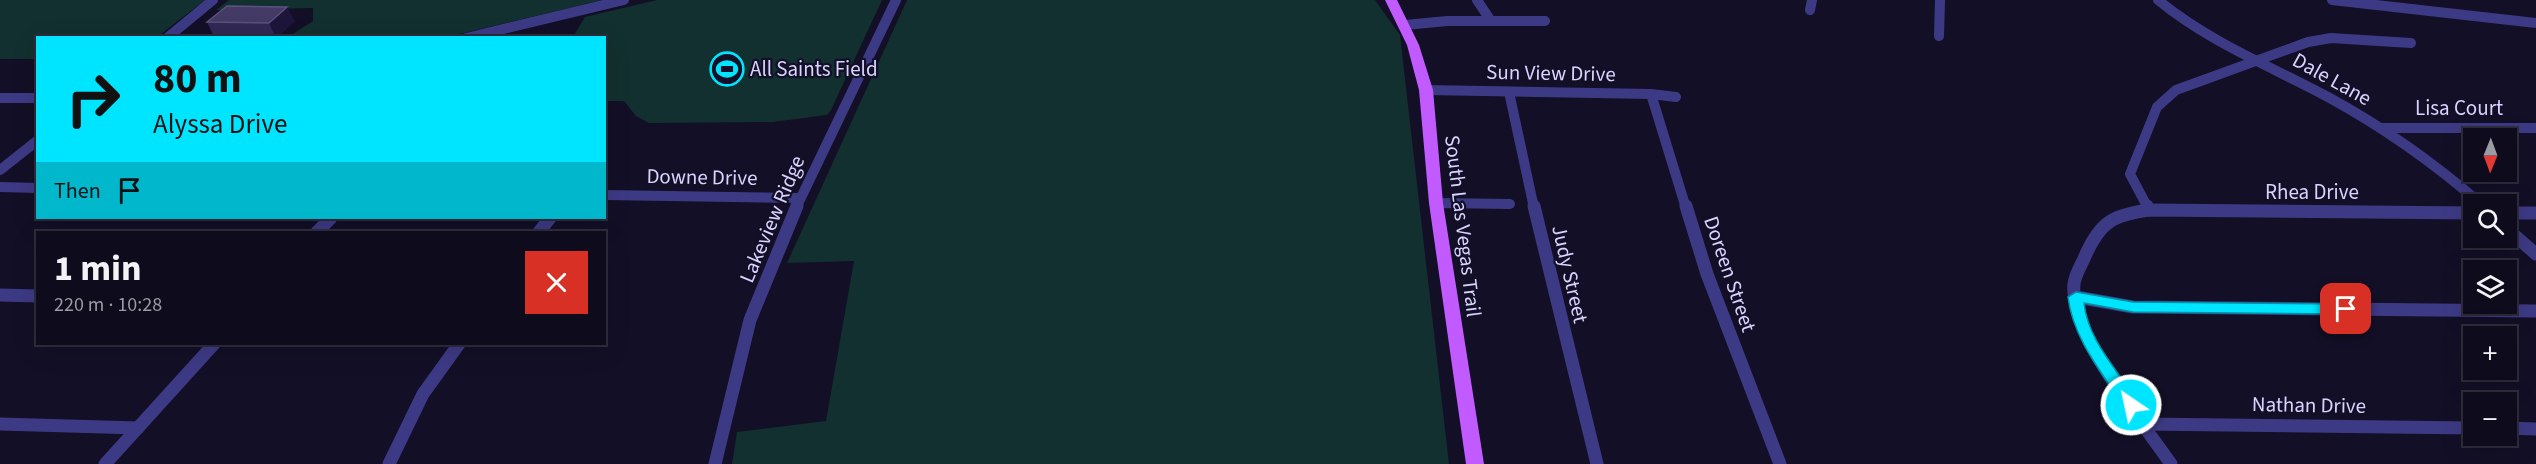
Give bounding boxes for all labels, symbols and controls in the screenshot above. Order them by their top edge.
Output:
street label: Dale Lane [2287,45,2377,113]
text: 80 m [153,49,242,109]
sports icon: All Saints Field [709,51,745,87]
place label: All Saints Field [750,54,878,84]
street label: Sun View Drive [1486,57,1616,89]
icon: right [54,60,132,138]
street label: Lisa Court [2415,93,2503,123]
text: Alyssa Drive [153,105,287,144]
north arrow [2463,128,2517,182]
map controls [2463,128,2517,446]
street label: South Las Vegas Trail [1437,133,1489,319]
street label: Lakeview Ridge [732,151,812,287]
street label: Downe Drive [646,161,758,193]
icon: arrive [113,174,146,207]
text: Then [54,175,101,207]
street label: Rhea Drive [2265,177,2359,207]
button: search [2463,194,2517,248]
street label: Doreen Street [1696,212,1764,336]
street label: Judy Street [1544,222,1596,326]
text: 1 min [54,243,142,294]
button: close [525,251,588,314]
button: layers [2463,260,2517,314]
pin [2320,283,2371,334]
text: 220 m · 10:28 [54,291,162,319]
icon: arrive [2329,292,2362,325]
button: + [2463,326,2517,380]
position arrow [2099,373,2163,437]
street label: Nathan Drive [2252,389,2366,421]
button: − [2463,392,2517,446]

